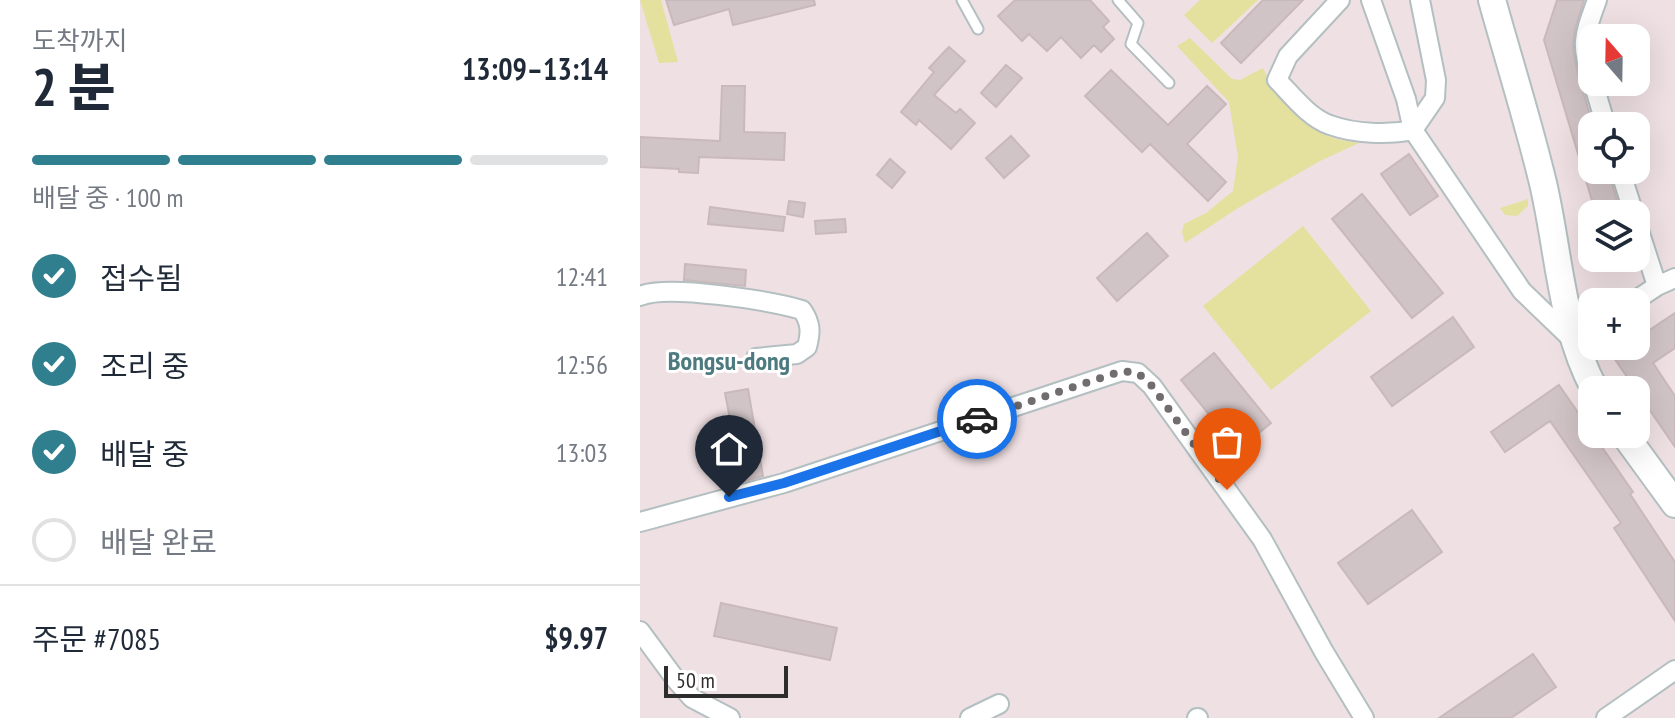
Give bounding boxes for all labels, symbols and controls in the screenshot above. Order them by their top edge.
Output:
text: 도착까지 [32,24,128,57]
north arrow [1578,24,1650,96]
map controls [1578,24,1650,448]
text: 13:09–13:14 [462,49,608,88]
text: 2 분 [32,53,115,120]
button: locate [1578,112,1650,184]
text: 배달 중 · 100 m [32,181,183,214]
button: layers [1578,200,1650,272]
icon: check [32,254,76,298]
text: 접수됨 [100,258,183,297]
text: 12:41 [556,260,608,293]
button: + [1578,288,1650,360]
icon: check [32,342,76,386]
district label: Bongsu-dong [668,344,790,377]
text: 조리 중 [100,346,189,385]
text: 12:56 [556,348,608,381]
button: − [1578,376,1650,448]
courier [937,379,1017,459]
icon: car [955,397,999,441]
pin [1193,408,1261,490]
pin [695,415,763,497]
icon: bag [1205,420,1249,464]
icon: home [707,427,751,471]
icon: check [32,430,76,474]
text: 배달 중 [100,434,189,473]
text: 13:03 [556,436,608,469]
text: 배달 완료 [100,522,217,561]
text: $9.97 [544,618,608,657]
text: 주문 #7085 [32,619,161,658]
scale bar [664,662,788,698]
text: 50 m [676,666,715,694]

